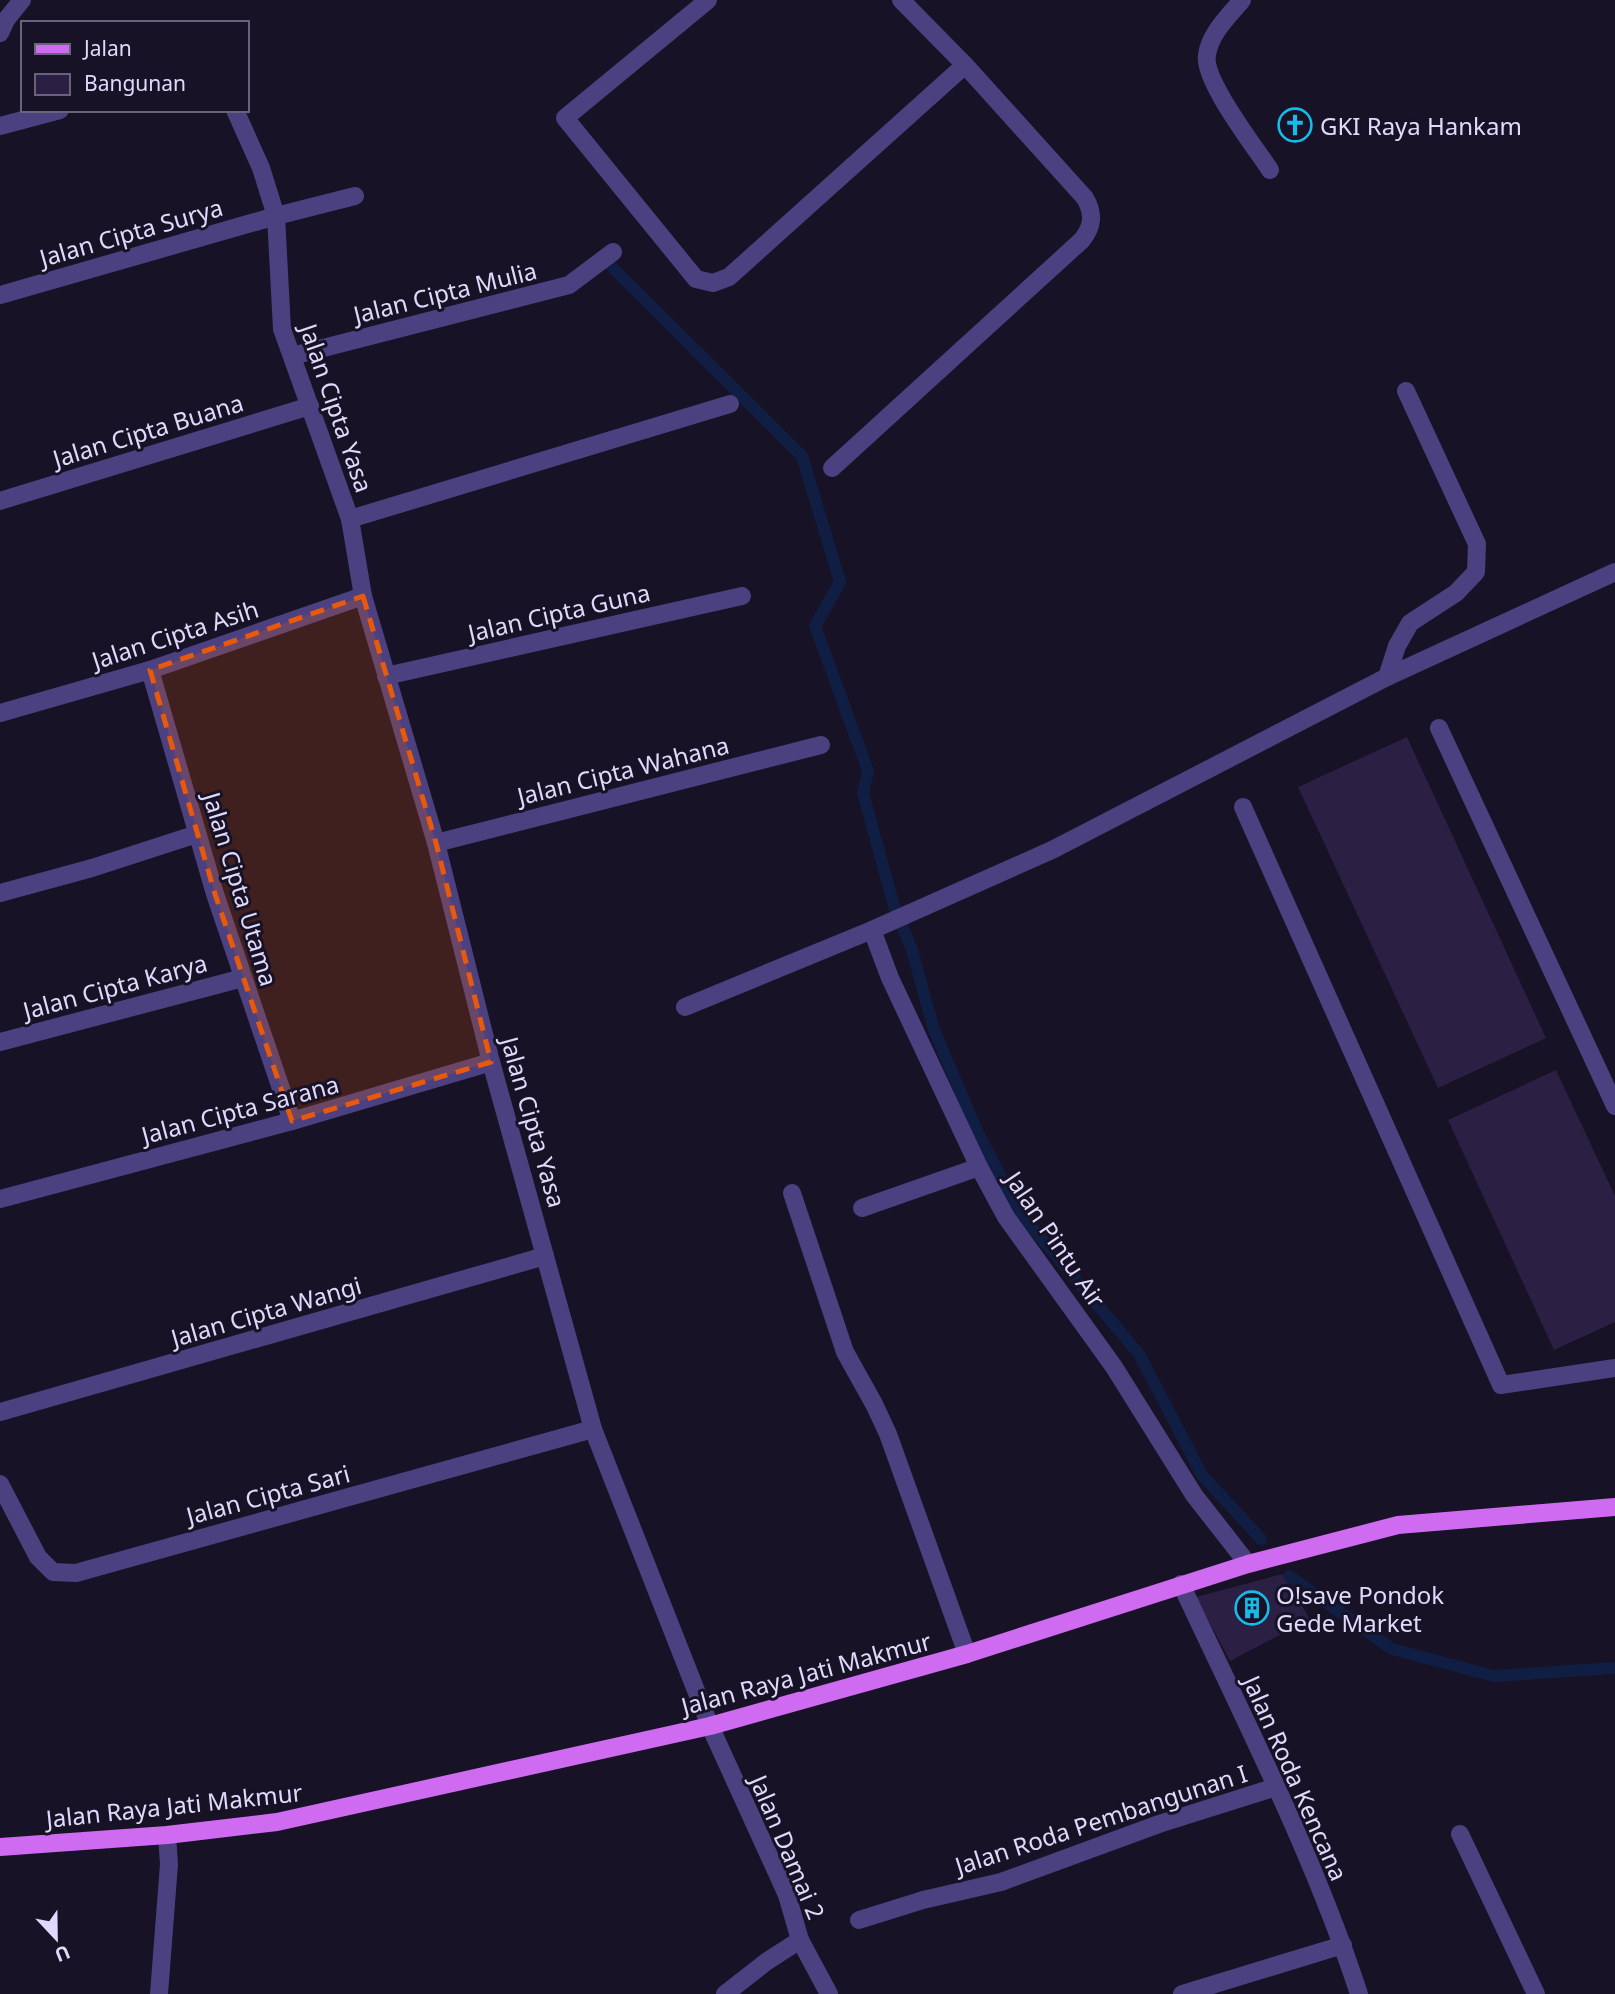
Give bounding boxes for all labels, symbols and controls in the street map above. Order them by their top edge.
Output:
legend [21,21,248,112]
text: Jalan [82,34,132,62]
text: Bangunan [84,69,186,97]
church icon: GKI Raya Hankam [1276,106,1314,144]
place label: GKI Raya Hankam [1320,109,1522,142]
street label: Jalan Cipta Surya [34,190,226,274]
street label: Jalan Cipta Mulia [348,253,540,331]
street label: Jalan Cipta Yasa [292,318,381,497]
street label: Jalan Cipta Buana [47,385,247,475]
street label: Jalan Cipta Guna [463,575,653,649]
street label: Jalan Cipta Asih [86,592,262,677]
street label: Jalan Cipta Wahana [512,728,732,813]
street label: Jalan Cipta Utama [195,786,286,990]
street label: Jalan Cipta Karya [17,946,211,1027]
street label: Jalan Cipta Yasa [493,1031,574,1211]
street label: Jalan Cipta Sarana [136,1067,342,1152]
street label: Jalan Pintu Air [997,1163,1114,1314]
street label: Jalan Cipta Wangi [165,1268,365,1354]
street label: Jalan Cipta Sari [181,1456,353,1532]
place label: O!save Pondok Gede Market [1276,1578,1444,1639]
building icon: O!save Pondok Gede Market [1233,1589,1271,1627]
street label: Jalan Raya Jati Makmur [675,1624,935,1723]
street label: Jalan Roda Kencana [1235,1668,1356,1886]
street label: Jalan Roda Pembangunan I [949,1756,1251,1882]
street label: Jalan Damai 2 [742,1768,833,1924]
street label: Jalan Raya Jati Makmur [42,1775,304,1835]
north arrow [21,1903,91,1973]
text: U [51,1939,74,1969]

